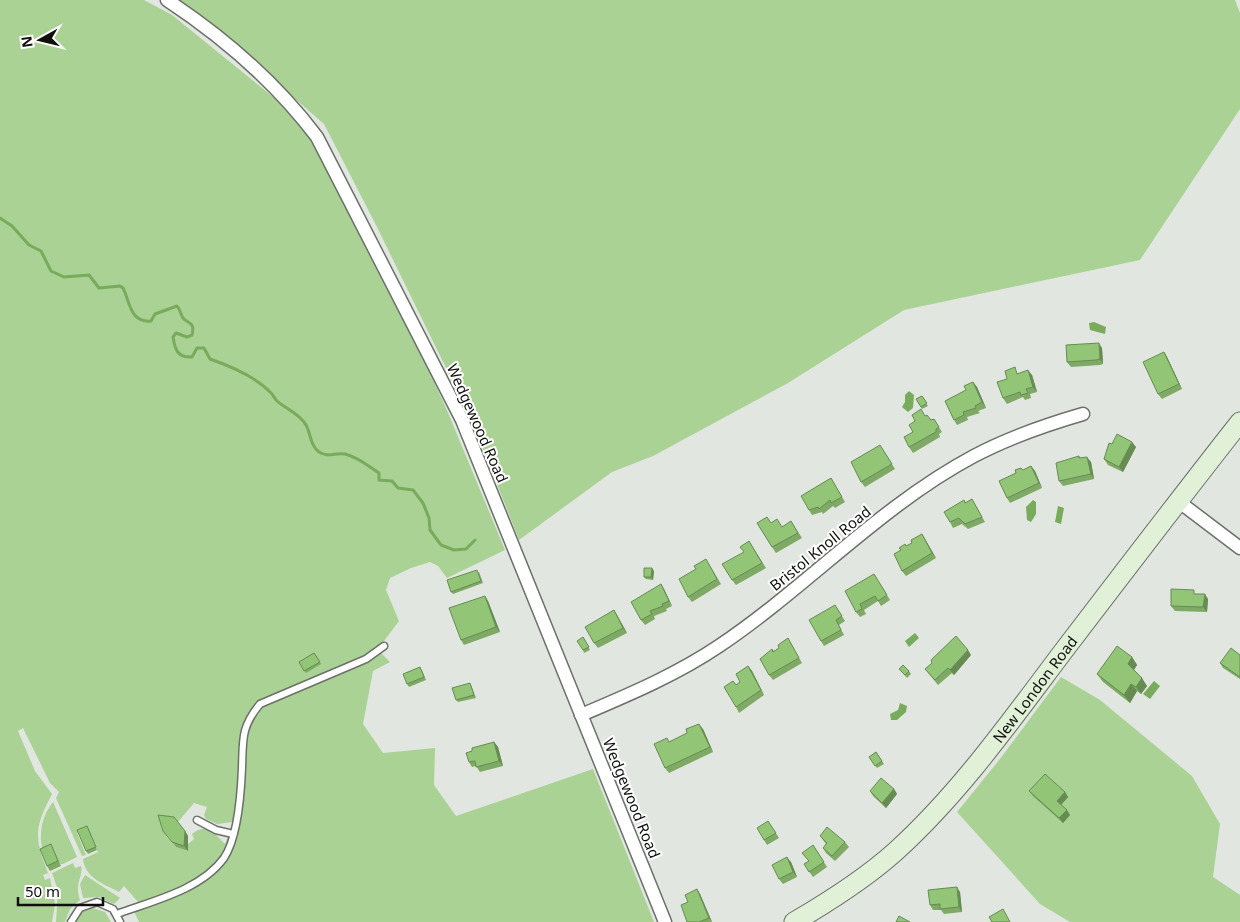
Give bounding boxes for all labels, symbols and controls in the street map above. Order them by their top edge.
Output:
north arrow [15,15,65,65]
text: N [16,35,37,49]
street label: Wedgewood Road [443,361,513,485]
street label: Bristol Knoll Road [765,501,875,595]
street label: New London Road [988,632,1082,747]
street label: Wedgewood Road [599,735,665,861]
scale bar [18,874,102,906]
text: 50 m [25,881,60,901]

